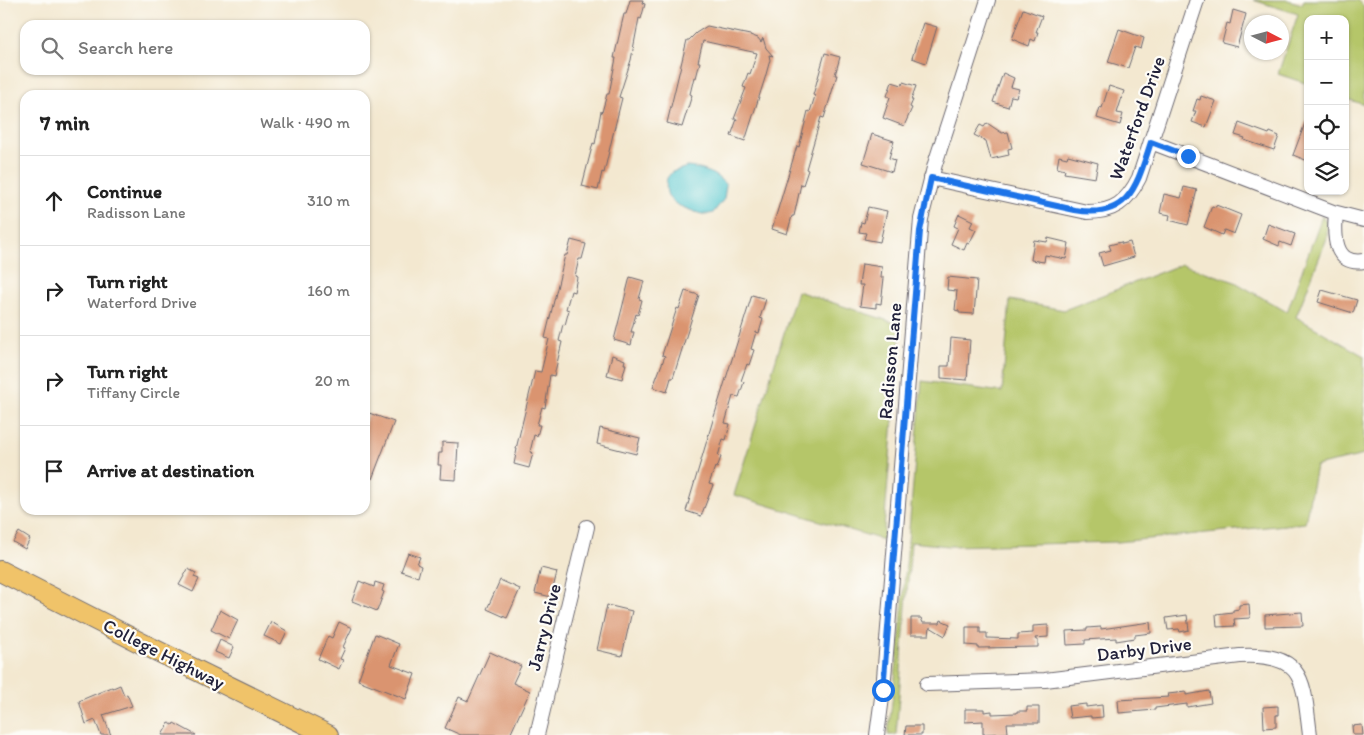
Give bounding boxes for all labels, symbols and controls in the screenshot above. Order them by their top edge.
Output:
north arrow [1244,15,1289,60]
map controls [1304,15,1349,195]
button: + [1304,15,1349,60]
search box [20,20,370,75]
icon: search [38,34,66,62]
text: Search here [78,36,173,59]
street label: Waterford Drive [1104,53,1170,183]
button: − [1304,60,1349,105]
button: locate [1304,105,1349,150]
text: 7 min [40,110,89,135]
text: Walk · 490 m [260,113,350,132]
route end [1177,145,1200,168]
button: layers [1304,150,1349,195]
text: Continue [87,180,162,203]
icon: ahead [40,187,68,215]
text: 310 m [307,191,350,210]
text: Radisson Lane [87,203,186,222]
text: Turn right [87,270,168,293]
icon: right [40,277,68,305]
text: 160 m [307,281,350,300]
text: Waterford Drive [87,293,197,312]
street label: Radisson Lane [873,302,907,420]
text: Turn right [87,360,168,383]
icon: right [40,367,68,395]
text: 20 m [315,371,350,390]
text: Tiffany Circle [87,383,180,402]
icon: arrive [40,457,68,485]
text: Arrive at destination [87,459,254,482]
street label: Jarry Drive [522,581,566,673]
street label: College Highway [99,613,229,695]
street label: Darby Drive [1095,632,1193,666]
route start [872,679,895,702]

